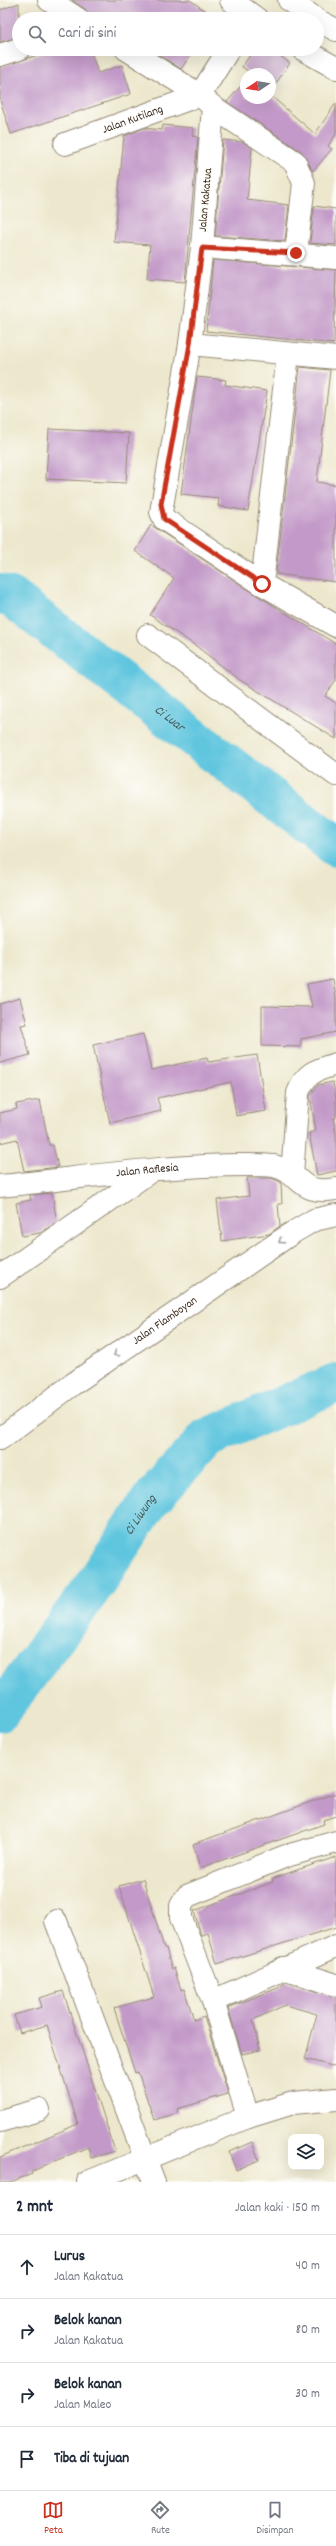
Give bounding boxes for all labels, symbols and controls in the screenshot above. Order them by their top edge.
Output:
search box [12,12,324,56]
icon: search [26,23,48,45]
text: Cari di sini [58,23,116,45]
north arrow [240,68,276,104]
street label: Jalan Kutilang [100,101,165,138]
street label: Jalan Kakatua [195,167,217,232]
route end [287,244,305,262]
route start [253,575,271,593]
water label: Ci Luar [150,701,190,738]
street label: Jalan Raflesia [115,1159,179,1182]
one-way arrow [278,1236,285,1244]
street label: Jalan Flamboyan [129,1292,201,1349]
one-way arrow [114,1349,121,1356]
water label: Ci Liwung [120,1489,162,1539]
map controls [288,2134,324,2170]
button: layers [288,2134,324,2170]
text: 2 mnt [16,2196,53,2220]
text: Jalan kaki · 150 m [235,2199,320,2218]
text: Lurus [54,2246,85,2268]
icon: ahead [16,2256,38,2278]
text: 40 m [296,2257,320,2276]
text: Jalan Kakatua [54,2268,123,2287]
text: Belok kanan [54,2310,122,2332]
icon: right [16,2320,38,2342]
text: 80 m [296,2321,320,2340]
text: Jalan Kakatua [54,2332,123,2351]
text: Belok kanan [54,2374,122,2396]
icon: right [16,2384,38,2406]
text: 30 m [295,2385,320,2404]
text: Jalan Maleo [54,2396,111,2415]
icon: arrive [16,2448,38,2470]
text: Tiba di tujuan [54,2448,129,2470]
tab: Peta [42,2499,64,2539]
tab: Rute [149,2499,171,2539]
tab: Disimpan [256,2499,294,2539]

